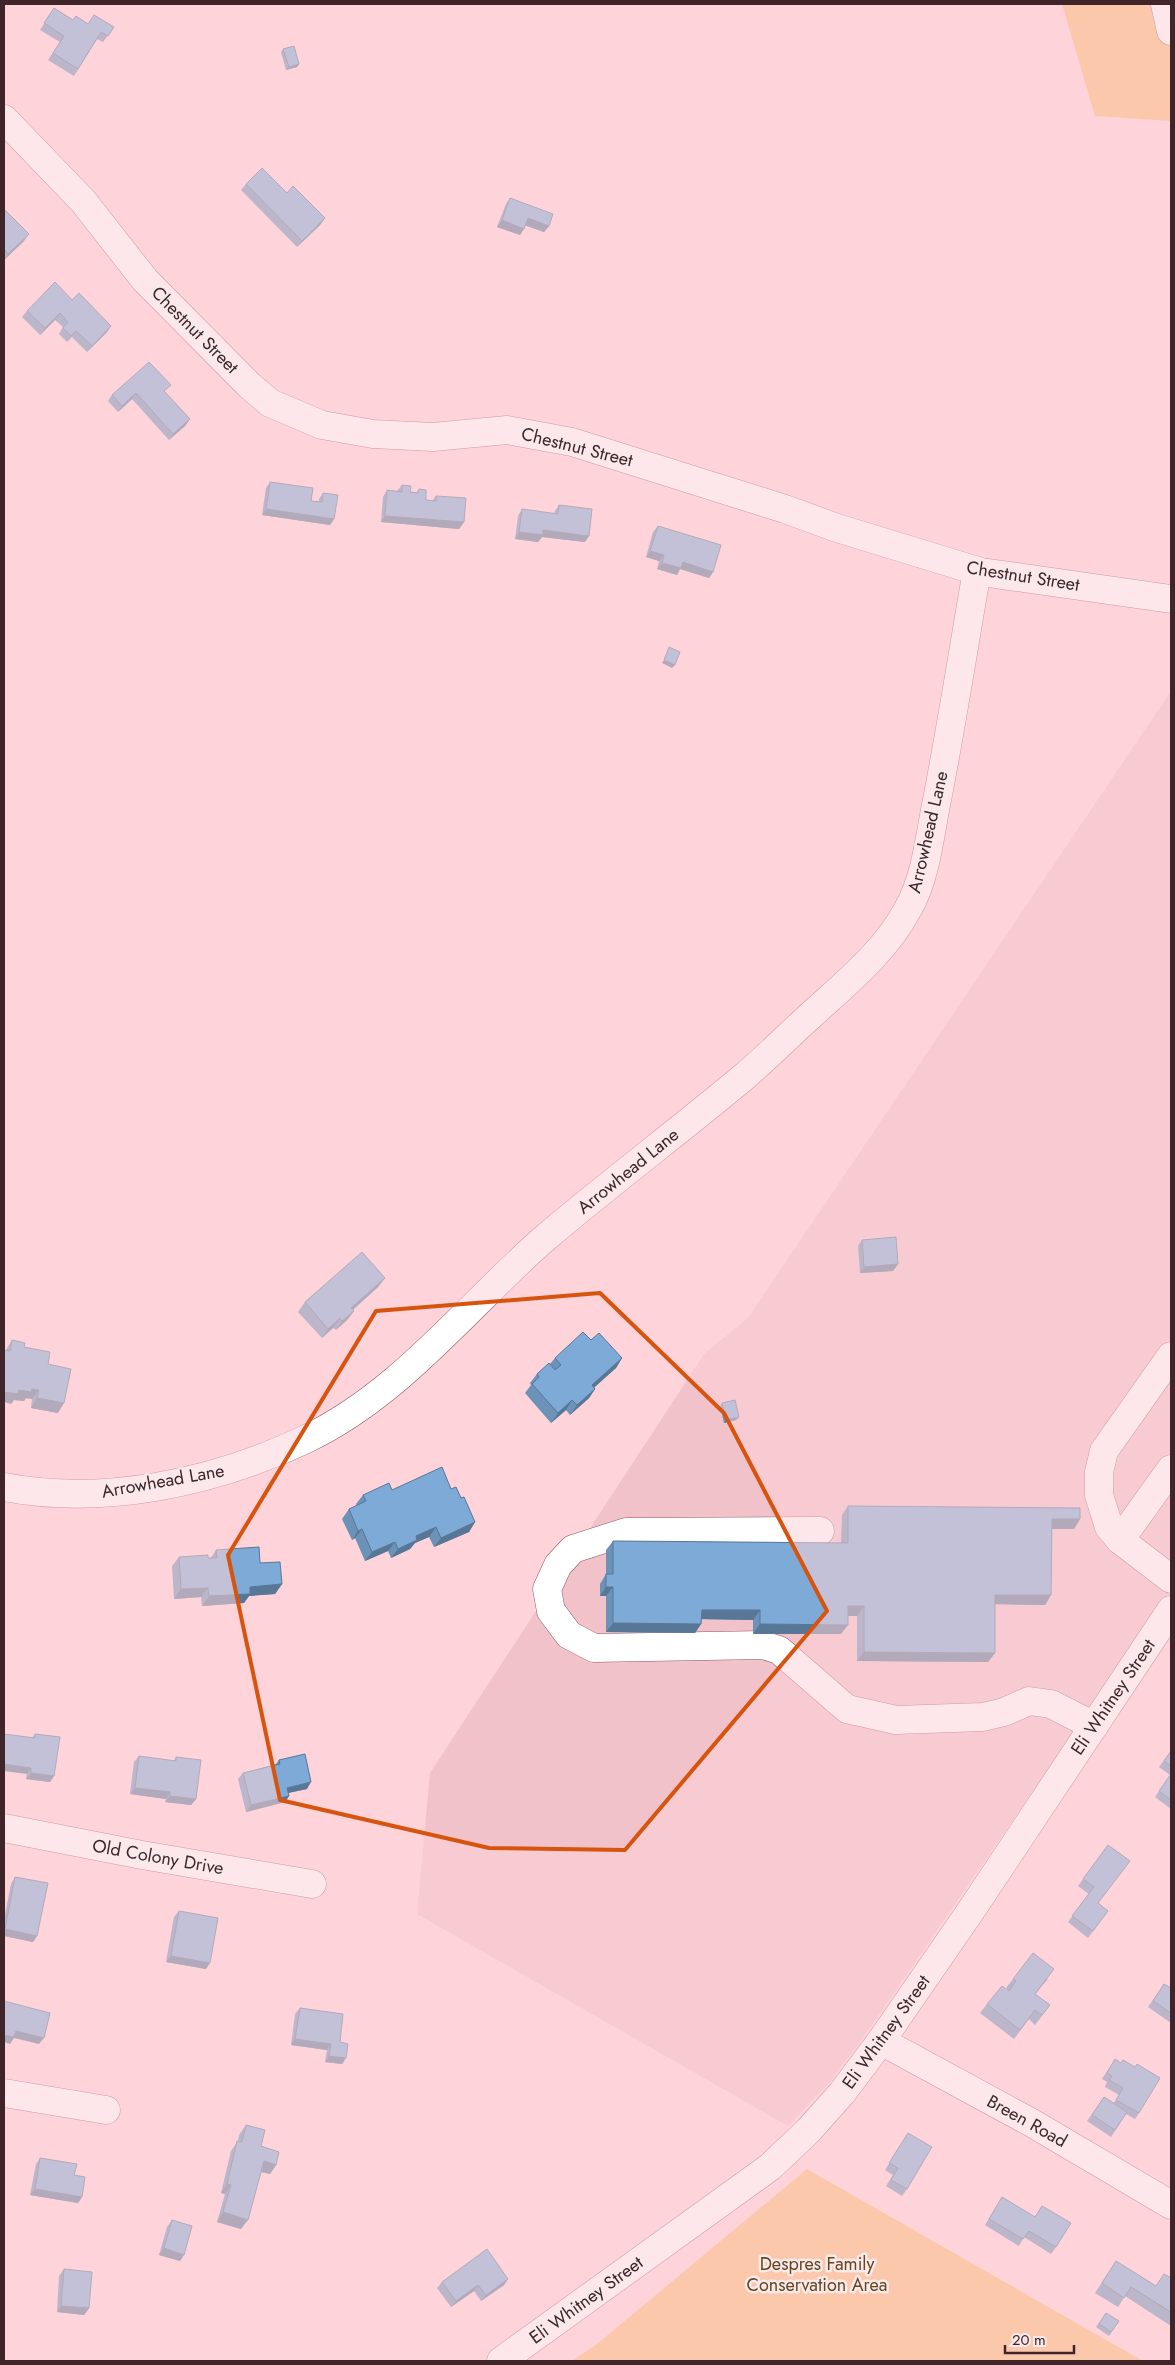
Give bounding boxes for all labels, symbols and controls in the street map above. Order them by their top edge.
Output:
street label: Chestnut Street [145,280,245,380]
street label: Chestnut Street [518,421,636,474]
street label: Chestnut Street [965,554,1082,598]
street label: Arrowhead Lane [901,769,955,895]
street label: Arrowhead Lane [572,1122,684,1220]
street label: Arrowhead Lane [100,1457,226,1505]
street label: Eli Whitney Street [1064,1633,1162,1760]
street label: Old Colony Drive [90,1833,226,1881]
street label: Eli Whitney Street [836,1969,937,2094]
street label: Breen Road [982,2088,1072,2154]
street label: Eli Whitney Street [524,2249,649,2350]
park label: Despres Family Conservation Area [747,2251,887,2298]
scale bar [1005,2322,1074,2354]
text: 20 m [1012,2329,1046,2351]

